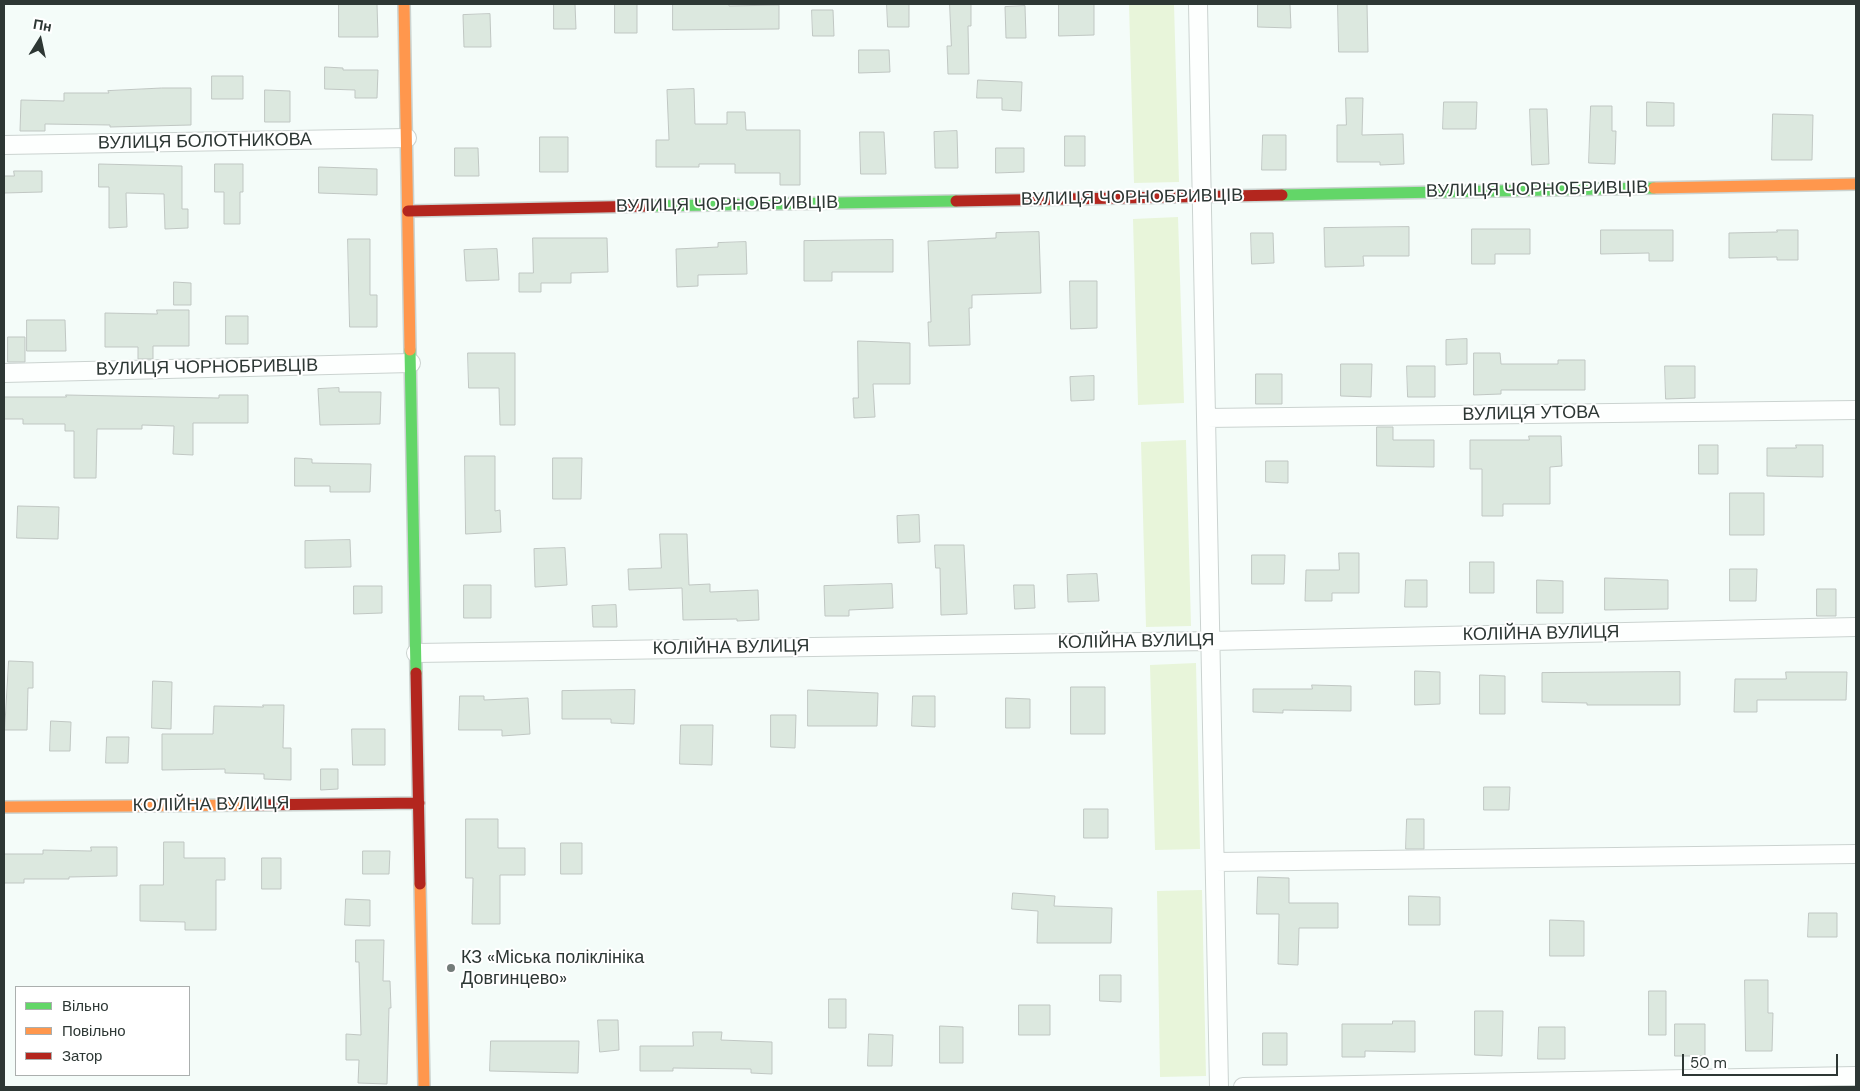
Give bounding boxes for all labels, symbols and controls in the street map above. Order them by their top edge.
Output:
north arrow [15,15,65,65]
text: Пн [32,15,53,36]
street label: ВУЛИЦЯ БОЛОТНИКОВА [98,129,312,155]
street label: ВУЛИЦЯ ЧОРНОБРИВЦІВ [1426,177,1648,203]
street label: ВУЛИЦЯ ЧОРНОБРИВЦІВ [1021,185,1243,211]
street label: ВУЛИЦЯ ЧОРНОБРИВЦІВ [616,192,838,218]
street label: ВУЛИЦЯ ЧОРНОБРИВЦІВ [96,355,318,381]
street label: ВУЛИЦЯ УТОВА [1462,402,1600,426]
street label: КОЛІЙНА ВУЛИЦЯ [1462,622,1620,646]
street label: КОЛІЙНА ВУЛИЦЯ [1057,630,1215,654]
street label: КОЛІЙНА ВУЛИЦЯ [652,636,810,660]
street label: КОЛІЙНА ВУЛИЦЯ [132,793,290,817]
place label: КЗ «Міська поліклініка Довгинцево» [461,947,644,990]
marker: КЗ «Міська поліклініка Довгинцево» [445,962,457,974]
legend [15,986,190,1076]
text: Вільно [62,996,109,1016]
text: Повільно [62,1021,126,1041]
scale bar [1685,1044,1841,1076]
text: Затор [62,1046,102,1066]
text: 50 m [1690,1053,1727,1073]

